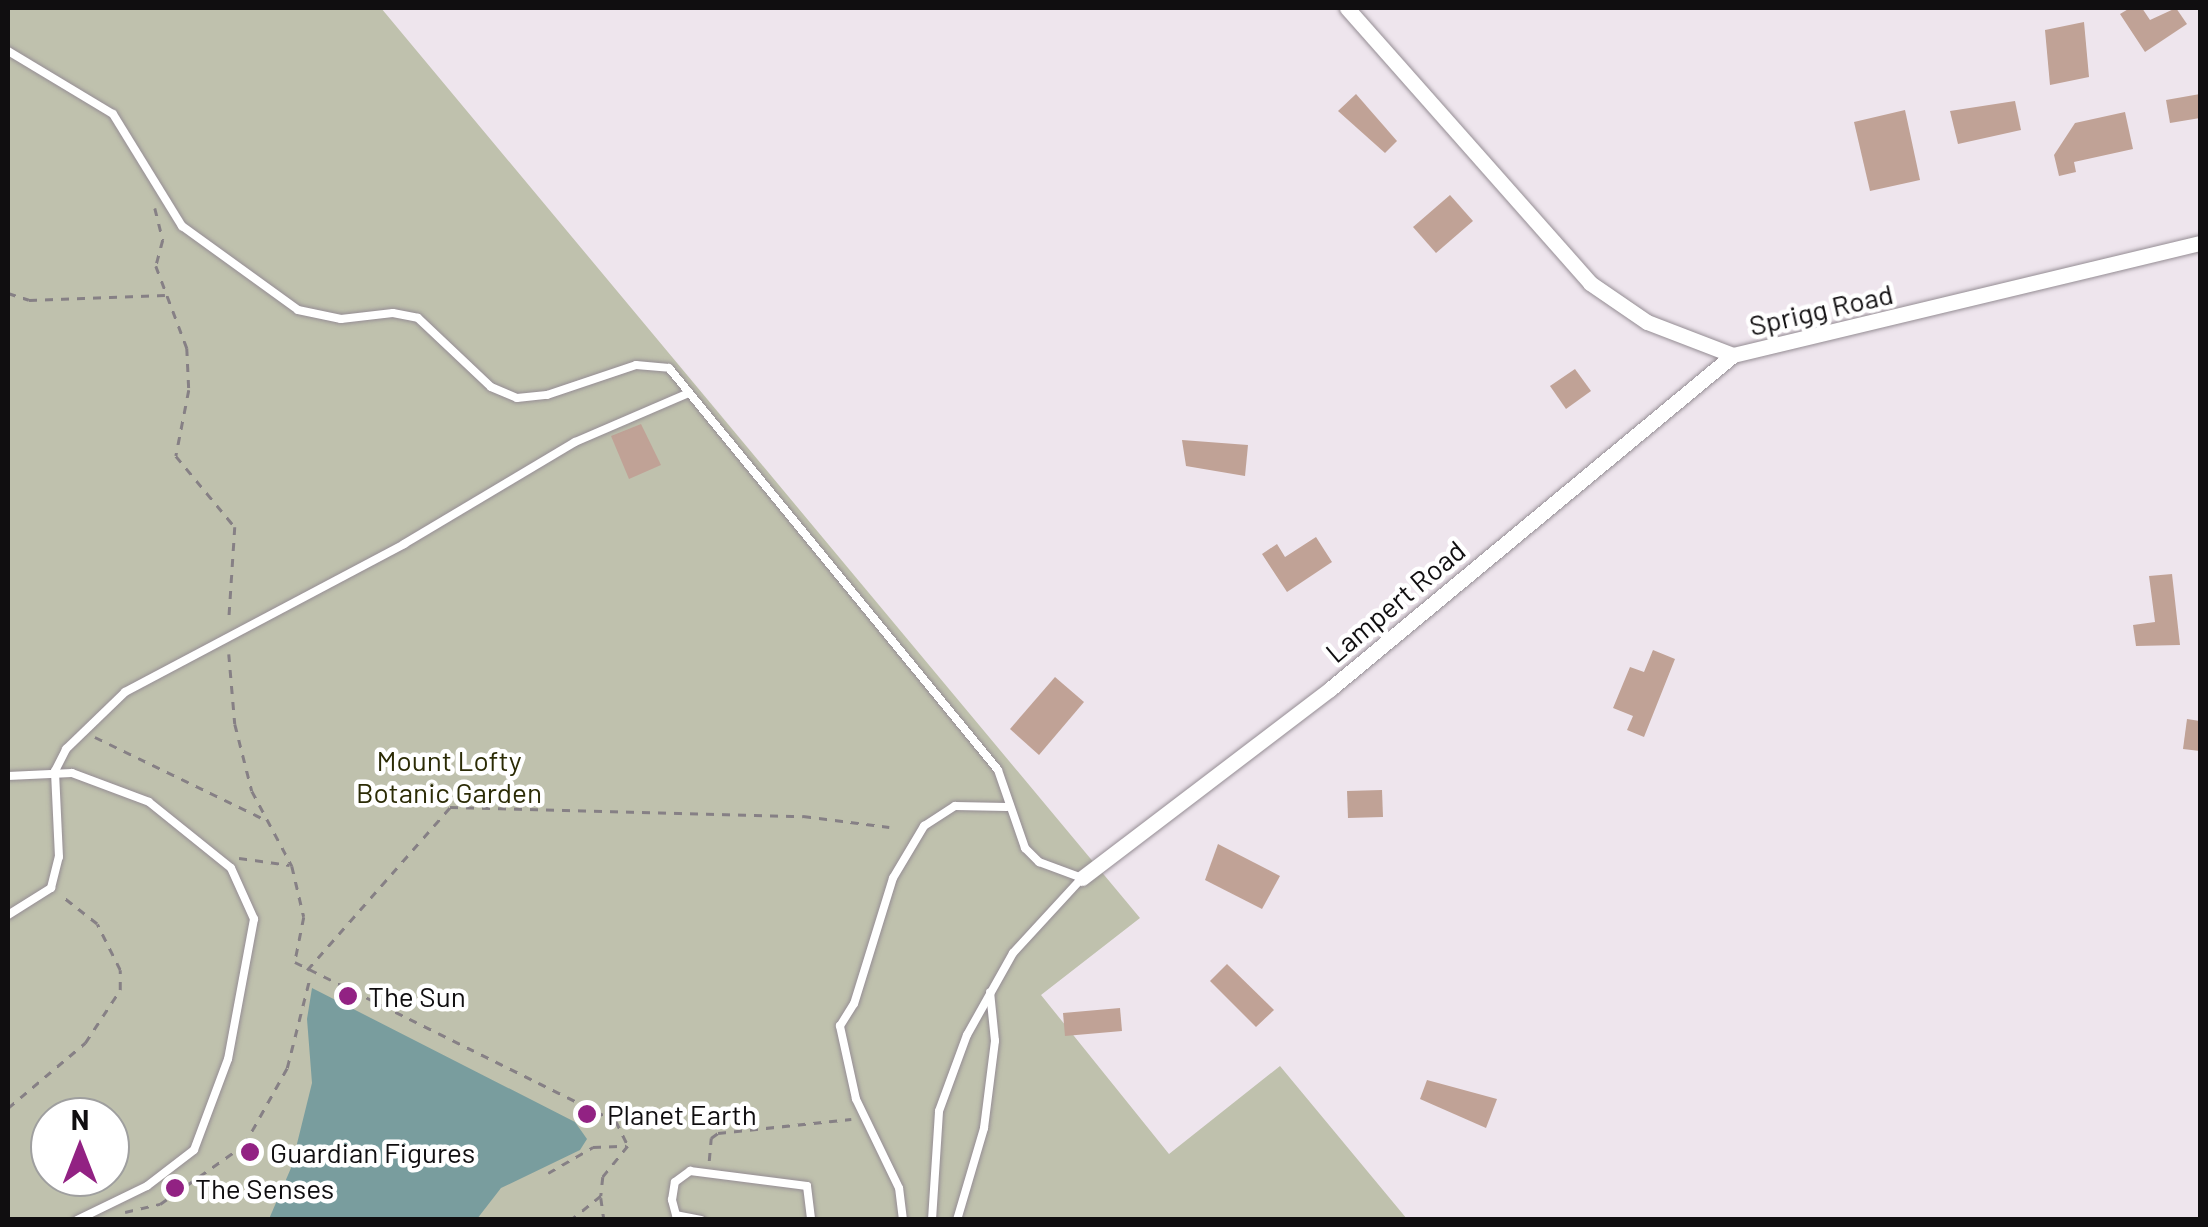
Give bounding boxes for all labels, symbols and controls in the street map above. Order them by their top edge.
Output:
street label: Sprigg Road [1746,276,1896,342]
street label: Lampert Road [1318,533,1472,669]
park label: Mount Lofty Botanic Garden [356,743,542,809]
place label: The Sun [368,979,466,1013]
marker: The Sun [337,985,359,1007]
north arrow [30,1097,130,1197]
place label: Planet Earth [607,1097,757,1131]
text: N [71,1102,89,1136]
marker: Planet Earth [576,1103,598,1125]
place label: Guardian Figures [270,1135,475,1169]
marker: Guardian Figures [239,1141,261,1163]
place label: The Senses [195,1171,334,1205]
marker: The Senses [164,1177,186,1199]

